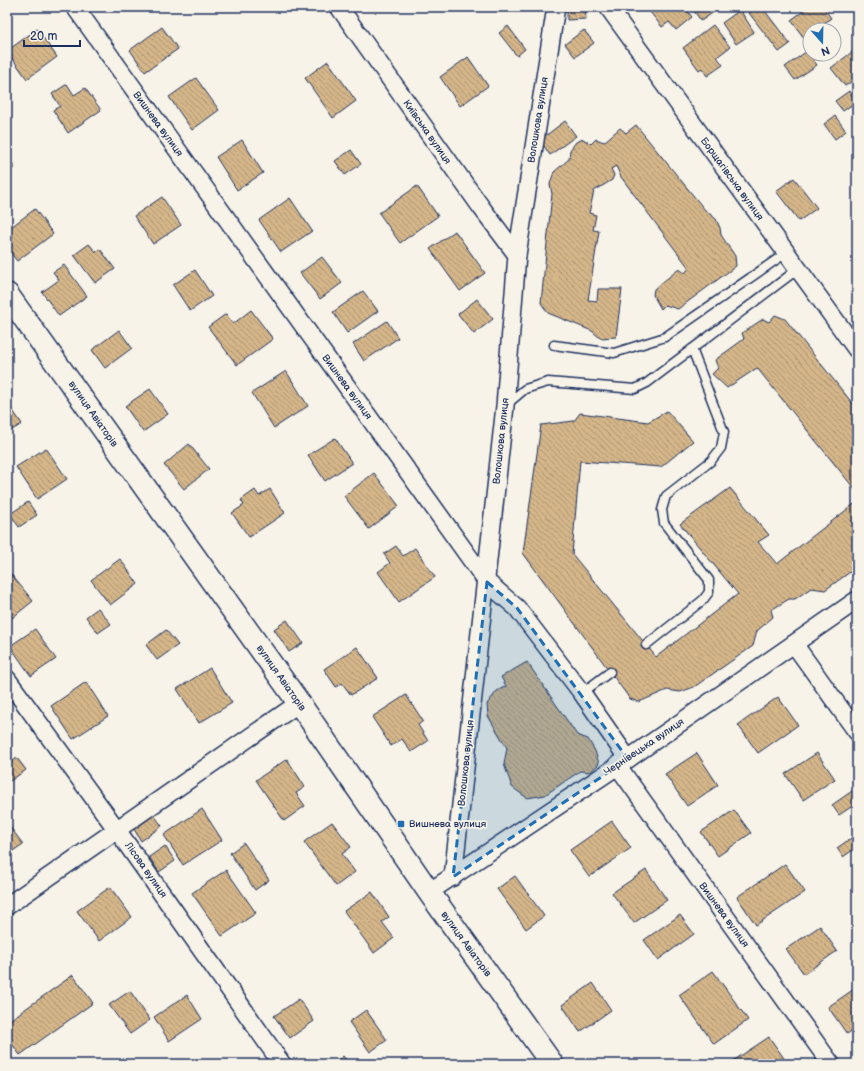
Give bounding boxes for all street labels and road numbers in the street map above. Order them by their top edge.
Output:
street label: Волошкова вулиця [525,76,551,164]
street label: Вишнева вулиця [130,89,186,159]
street label: Київська вулиця [400,98,454,167]
street label: Борщагівська вулиця [698,135,766,223]
street label: Вишнева вулиця [319,352,375,422]
street label: вулиця Авіаторів [66,379,121,450]
street label: Волошкова вулиця [490,397,512,485]
street label: вулиця Авіаторів [254,643,309,714]
street label: Чернівецька вулиця [602,716,687,778]
street label: Волошкова вулиця [455,719,477,807]
street label: Лісова вулиця [122,839,170,901]
street label: Вишнева вулиця [696,880,752,950]
street label: вулиця Авіаторів [438,909,494,980]

